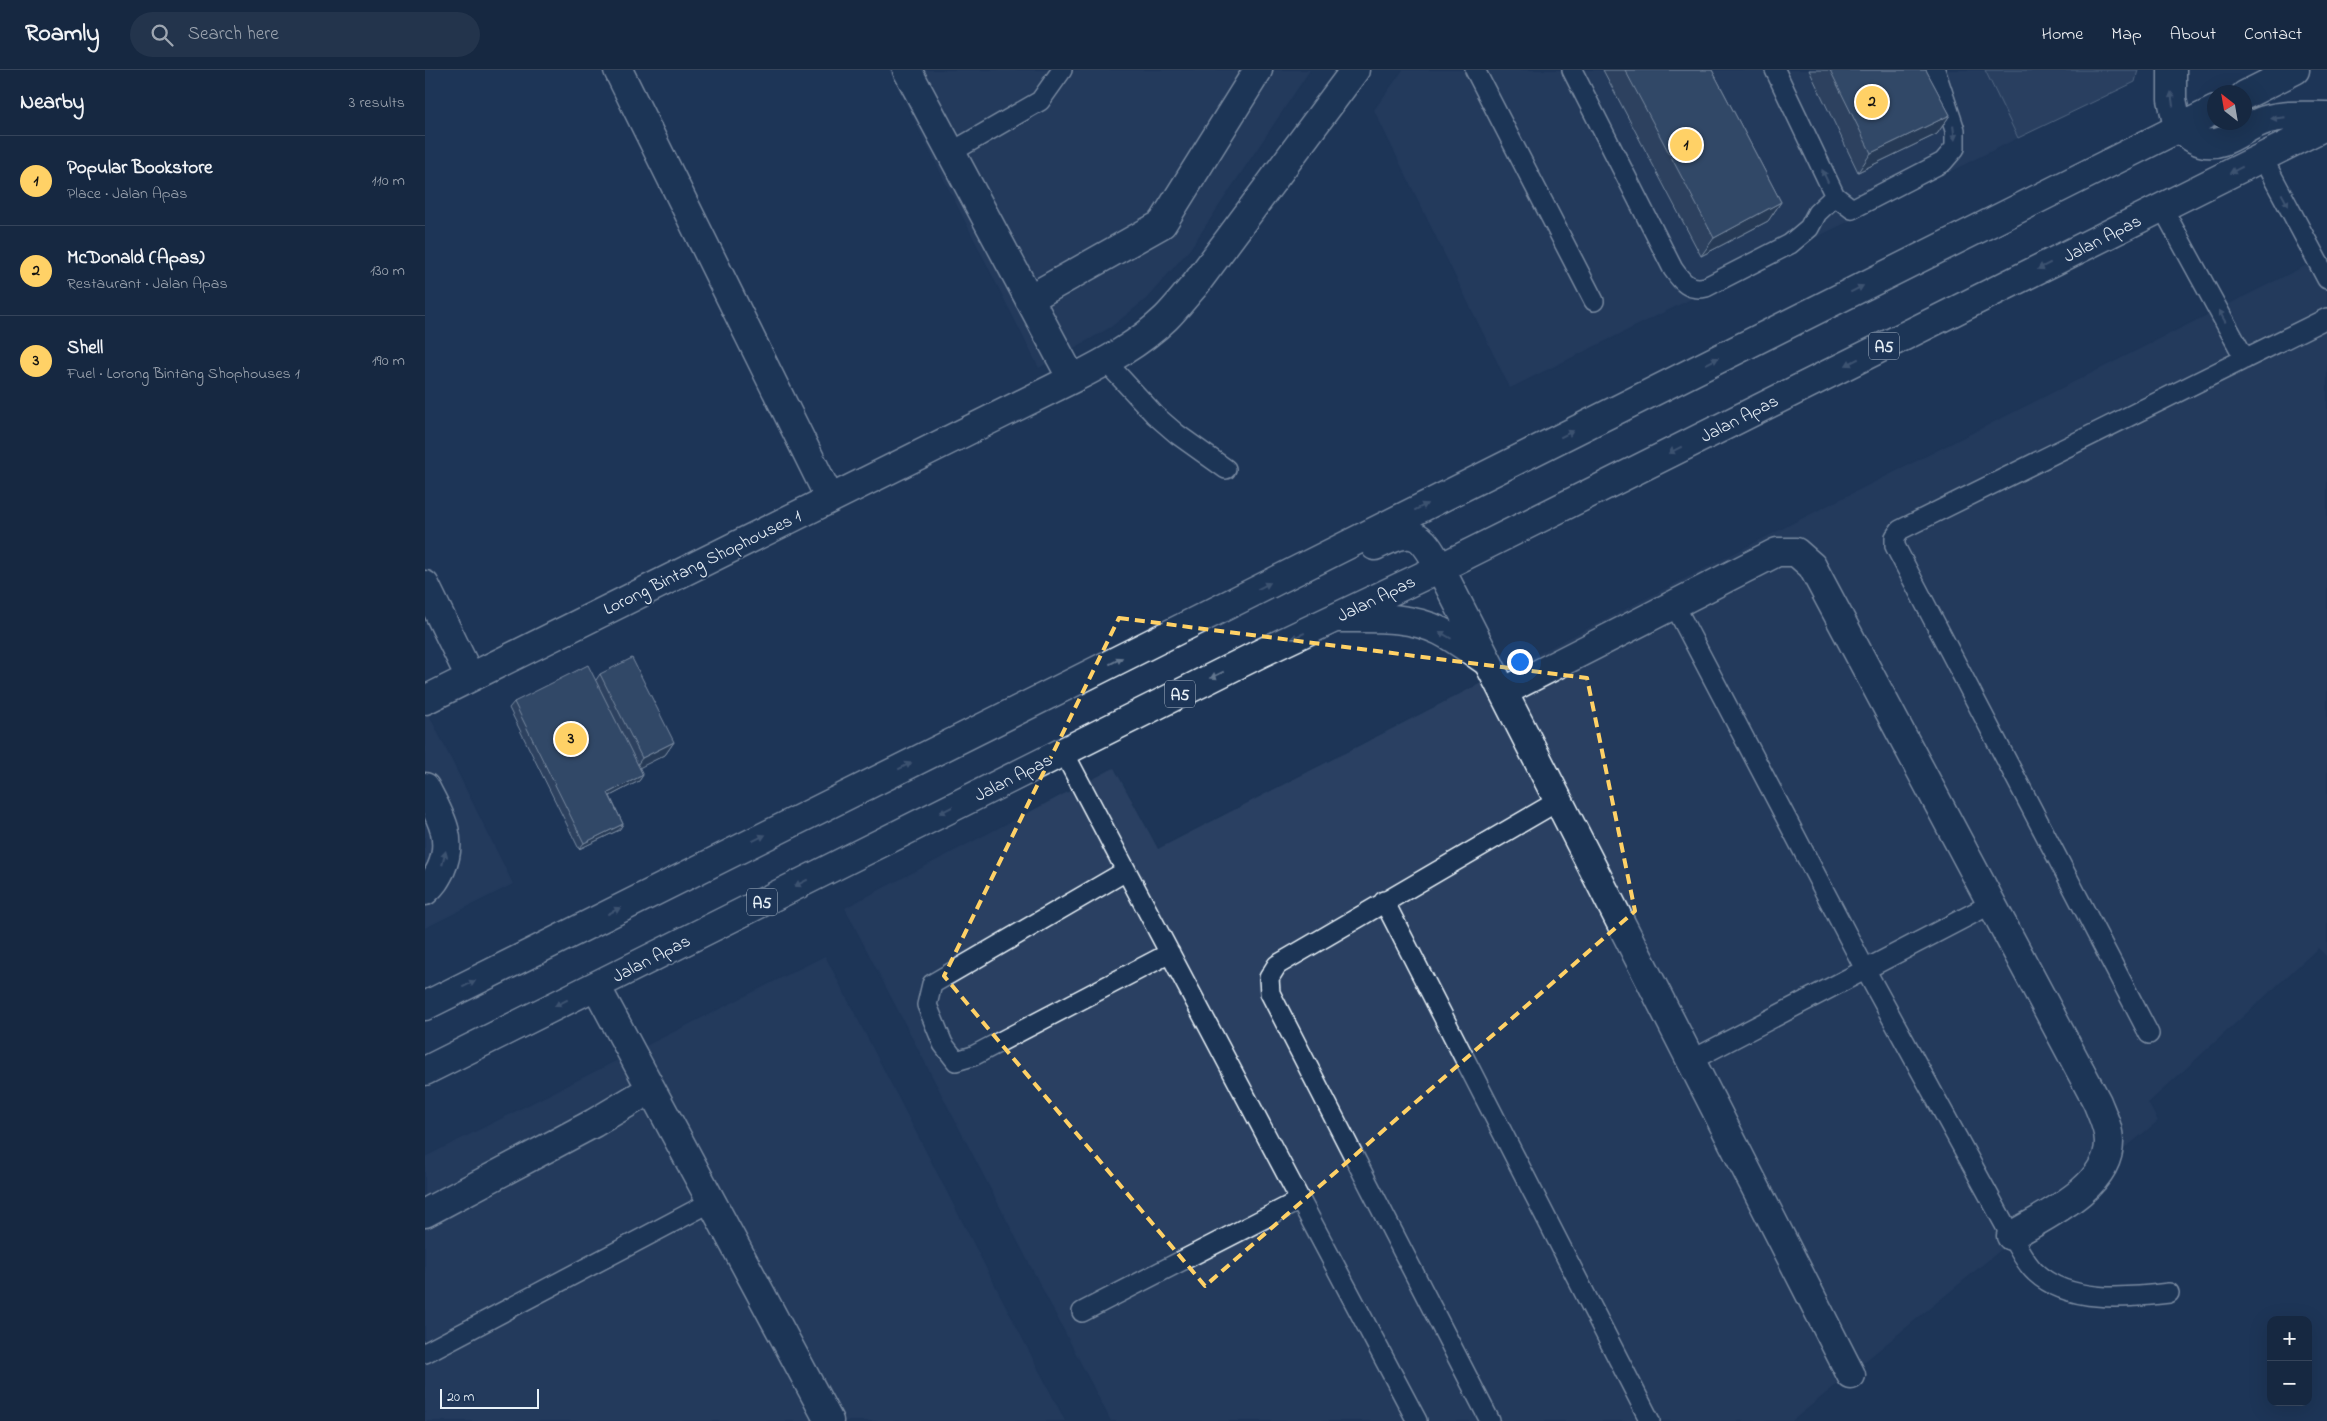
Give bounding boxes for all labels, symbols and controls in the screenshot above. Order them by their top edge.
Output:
search box [130,12,480,57]
text: Roamly [25,17,100,52]
icon: search [148,21,176,49]
text: Search here [188,21,279,48]
text: Home [2042,22,2083,48]
text: Map [2111,22,2142,48]
text: About [2170,22,2216,48]
text: Contact [2244,22,2302,48]
pin: 2 [1856,83,1888,121]
north arrow [2207,85,2252,130]
text: Nearby [20,88,84,118]
text: 3 results [349,91,405,115]
one-way arrow [2168,91,2176,107]
one-way arrow [2270,114,2286,122]
one-way arrow [1950,125,1958,141]
pin: 1 [1670,126,1702,164]
text: Popular Bookstore [67,155,213,182]
one-way arrow [2229,166,2243,174]
text: 1 [33,169,39,193]
text: 110 m [371,169,405,193]
one-way arrow [1821,169,1829,183]
text: Place · Jalan Apas [67,182,187,206]
one-way arrow [2281,192,2289,207]
street label: Jalan Apas [2059,209,2146,271]
text: McDonald (Apas) [67,245,205,272]
text: 2 [32,259,40,283]
text: 130 m [370,259,405,283]
one-way arrow [2037,262,2051,270]
text: Restaurant · Jalan Apas [67,272,228,296]
one-way arrow [1850,284,1864,292]
one-way arrow [2217,310,2226,323]
road number: A5 [1869,332,1899,360]
text: Shell [67,335,103,362]
text: 3 [33,349,39,373]
text: 190 m [372,349,405,373]
one-way arrow [1705,357,1719,365]
one-way arrow [1845,358,1859,366]
text: Fuel · Lorong Bintang Shophouses 1 [67,362,300,386]
street label: Jalan Apas [1696,389,1783,451]
one-way arrow [1559,430,1574,438]
one-way arrow [1668,447,1682,455]
one-way arrow [1414,503,1428,511]
street label: Lorong Bintang Shophouses 1 [599,504,807,624]
street label: Jalan Apas [1333,570,1421,630]
one-way arrow [1257,582,1271,590]
one-way arrow [1439,630,1452,639]
one-way arrow [1291,632,1305,640]
your location [1507,649,1533,675]
one-way arrow [1109,657,1123,665]
one-way arrow [1210,671,1224,679]
road number: A5 [1165,680,1195,708]
pin: 3 [555,720,587,758]
street label: Jalan Apas [970,748,1057,810]
one-way arrow [898,762,912,770]
one-way arrow [939,806,953,814]
one-way arrow [752,834,766,842]
one-way arrow [440,850,448,865]
one-way arrow [794,879,808,887]
road number: A5 [747,889,777,916]
one-way arrow [607,907,621,915]
street label: Jalan Apas [608,929,695,991]
one-way arrow [461,980,476,988]
one-way arrow [554,999,569,1007]
map controls [2267,1316,2312,1406]
button: + [2267,1316,2312,1361]
button: − [2267,1361,2312,1406]
scale bar [440,1386,539,1409]
text: 20 m [447,1387,474,1408]

